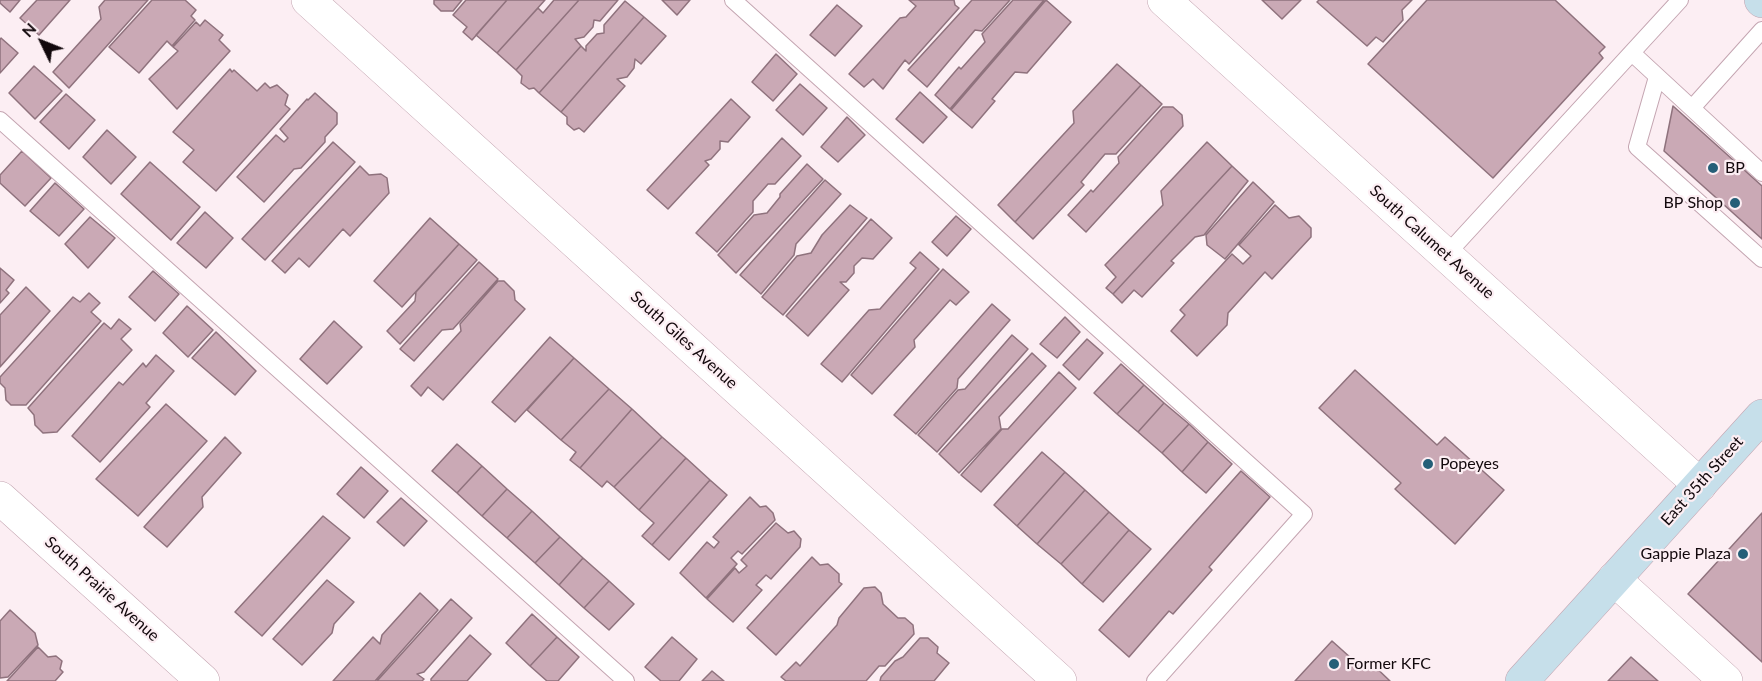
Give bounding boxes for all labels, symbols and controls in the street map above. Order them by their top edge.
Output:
north arrow [12,12,72,72]
text: N [17,18,40,40]
place label: BP [1725,158,1745,178]
marker: BP [1706,161,1720,175]
street label: South Calumet Avenue [1366,181,1498,303]
place label: BP Shop [1663,193,1723,213]
marker: BP Shop [1728,196,1742,210]
street label: South Giles Avenue [627,287,741,393]
street label: East 35th Street [1657,432,1747,530]
place label: Popeyes [1440,454,1499,474]
marker: Popeyes [1421,457,1435,471]
street label: South Prairie Avenue [41,533,163,645]
place label: Gappie Plaza [1641,544,1731,564]
marker: Gappie Plaza [1736,547,1750,561]
place label: Former KFC [1346,654,1431,674]
marker: Former KFC [1327,657,1341,671]

